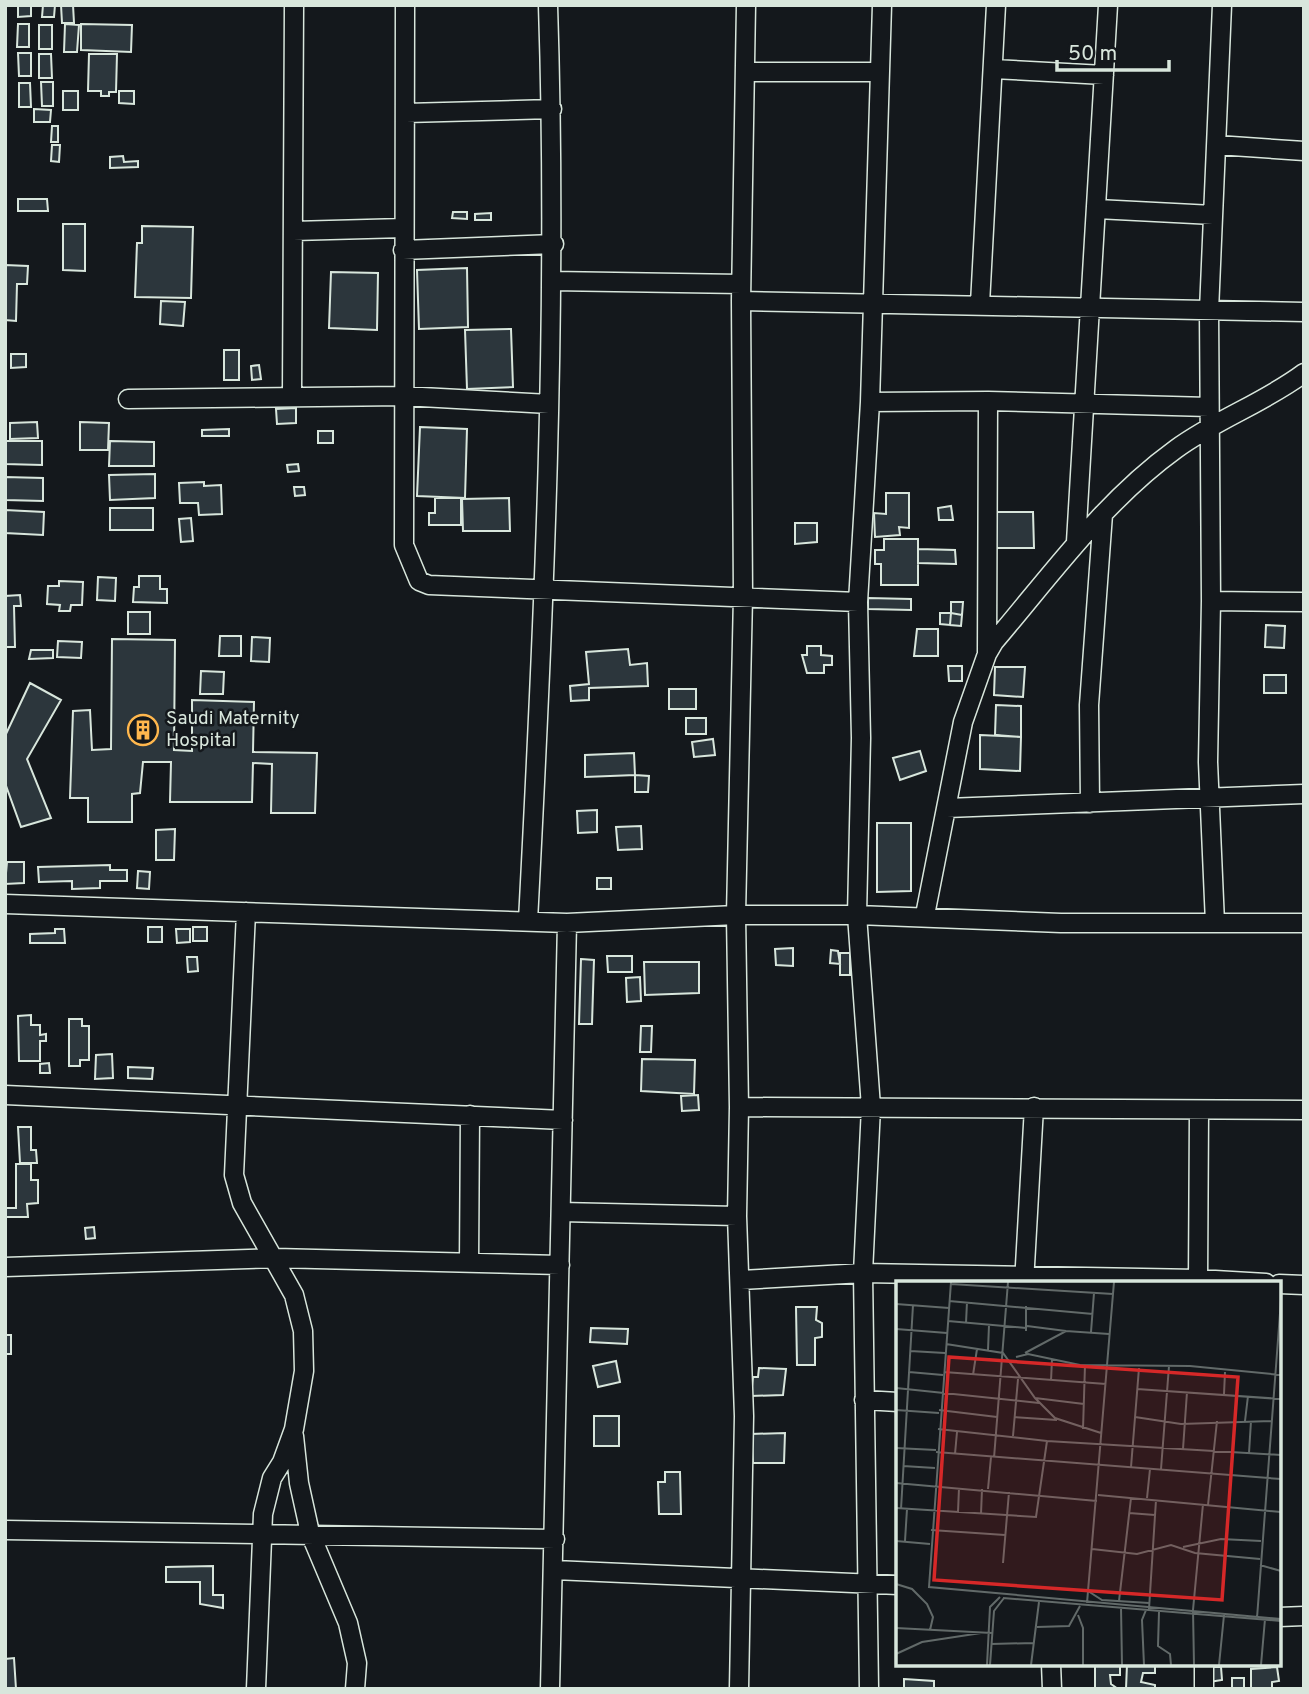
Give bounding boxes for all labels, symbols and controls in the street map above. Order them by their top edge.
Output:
scale bar [1057,28,1169,72]
text: 50 m [1068,41,1117,68]
place label: Saudi Maternity Hospital [166,707,299,753]
building icon: Saudi Maternity Hospital [126,713,160,747]
inset map [896,1281,1281,1666]

